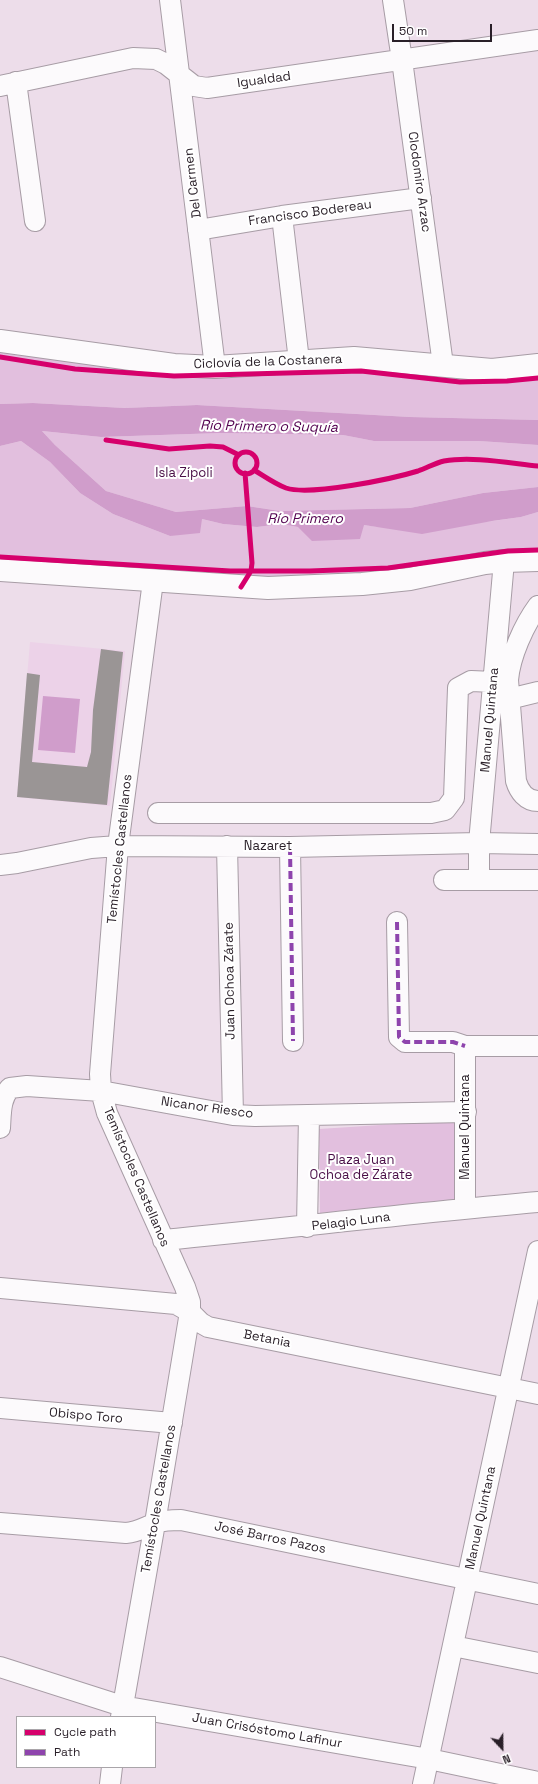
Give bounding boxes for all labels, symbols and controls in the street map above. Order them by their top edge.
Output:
scale bar [394,16,494,42]
text: 50 m [399,23,427,39]
street label: Igualdad [236,69,292,91]
street label: Clodomiro Arzac [404,131,434,233]
street label: Del Carmen [181,147,205,219]
street label: Francisco Bodereau [247,197,373,229]
street label: Ciclovía de la Costanera [193,352,343,372]
water label: Río Primero o Suquía [200,417,338,437]
park label: Isla Zípoli [155,465,213,481]
water label: Río Primero [267,511,343,527]
street label: Manuel Quintana [478,667,502,773]
street label: Temístocles Castellanos [104,773,136,925]
street label: Nazaret [244,838,292,854]
street label: Juan Ochoa Zárate [221,922,239,1040]
street label: Manuel Quintana [457,1074,473,1180]
street label: Nicanor Riesco [160,1094,254,1122]
street label: Temístocles Castellanos [99,1105,173,1249]
park label: Plaza Juan Ochoa de Zárate [310,1152,412,1183]
street label: Pelagio Luna [311,1209,391,1235]
street label: Betania [242,1327,292,1351]
street label: Obispo Toro [48,1405,124,1427]
street label: Temístocles Castellanos [138,1424,180,1574]
street label: Manuel Quintana [462,1465,500,1571]
street label: José Barros Pazos [213,1519,327,1557]
street label: Juan Crisóstomo Lafinur [191,1710,343,1752]
legend [16,1716,156,1768]
text: Cycle path [54,1724,116,1740]
north arrow [482,1728,522,1768]
text: Path [54,1744,80,1760]
text: N [500,1751,513,1767]

